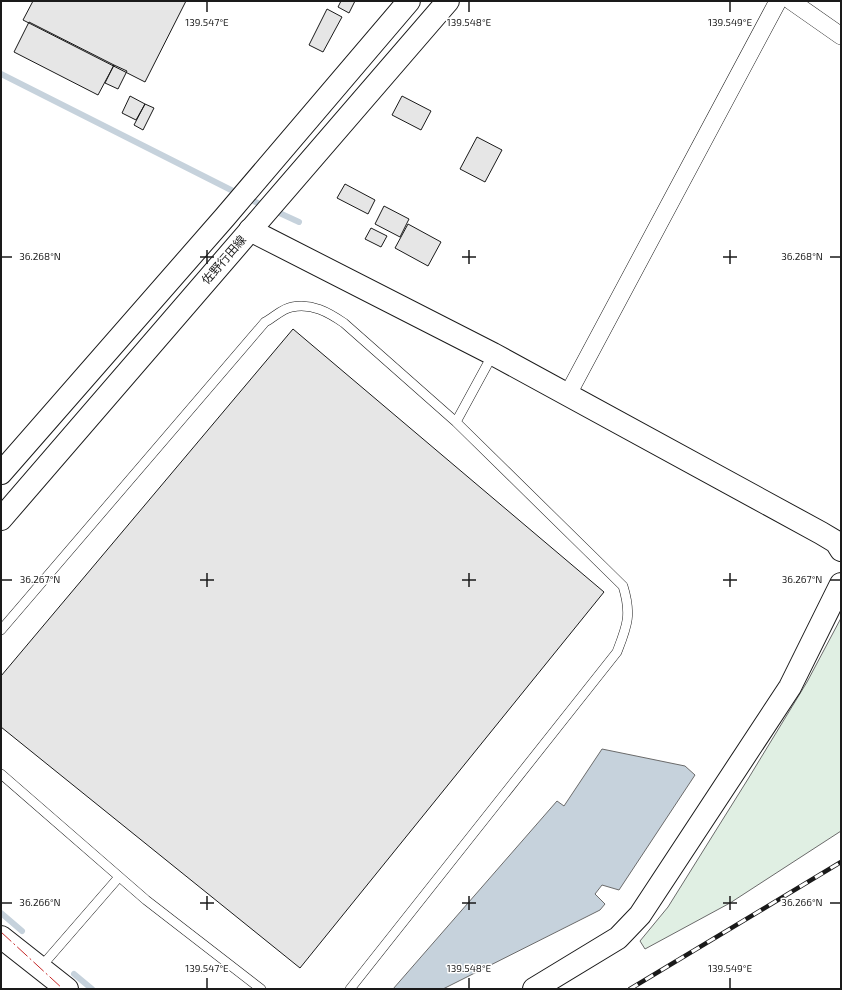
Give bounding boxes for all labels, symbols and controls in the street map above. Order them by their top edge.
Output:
text: 139.547°E [185,16,229,28]
text: 139.548°E [447,16,492,28]
text: 139.549°E [708,16,752,28]
street label: 佐野行田線 [198,232,248,287]
text: 36.268°N [19,250,61,262]
text: 36.268°N [781,250,823,262]
text: 36.267°N [20,573,60,585]
text: 36.267°N [782,573,822,585]
text: 36.266°N [19,896,61,908]
text: 36.266°N [781,896,823,908]
text: 139.547°E [185,962,229,974]
text: 139.548°E [447,962,492,974]
text: 139.549°E [708,962,752,974]

